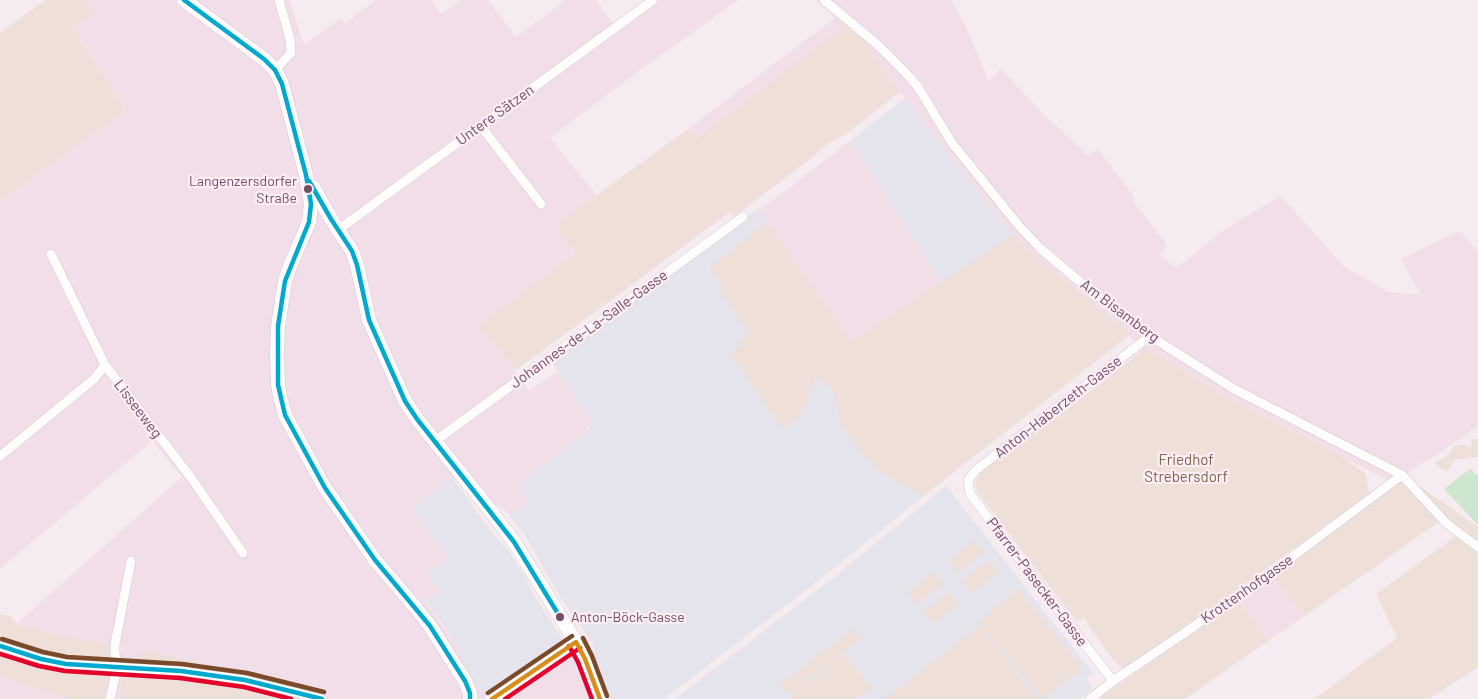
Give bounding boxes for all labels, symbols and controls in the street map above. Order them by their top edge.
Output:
street label: Untere Sätzen [452,81,538,149]
place label: Langenzersdorfer Straße [189,173,297,206]
marker: Langenzersdorfer Straße [302,183,314,195]
street label: Johannes-de-La-Salle-Gasse [507,266,671,392]
street label: Am Bisamberg [1077,275,1163,347]
street label: Anton-Haberzeth-Gasse [991,352,1125,462]
street label: Lisseeweg [110,376,166,442]
park label: Friedhof Strebersdorf [1144,451,1228,486]
street label: Pfarrer-Pasecker-Gasse [983,514,1091,650]
street label: Krottenhofgasse [1198,551,1296,627]
place label: Anton-Böck-Gasse [571,609,685,625]
marker: Anton-Böck-Gasse [554,611,566,623]

